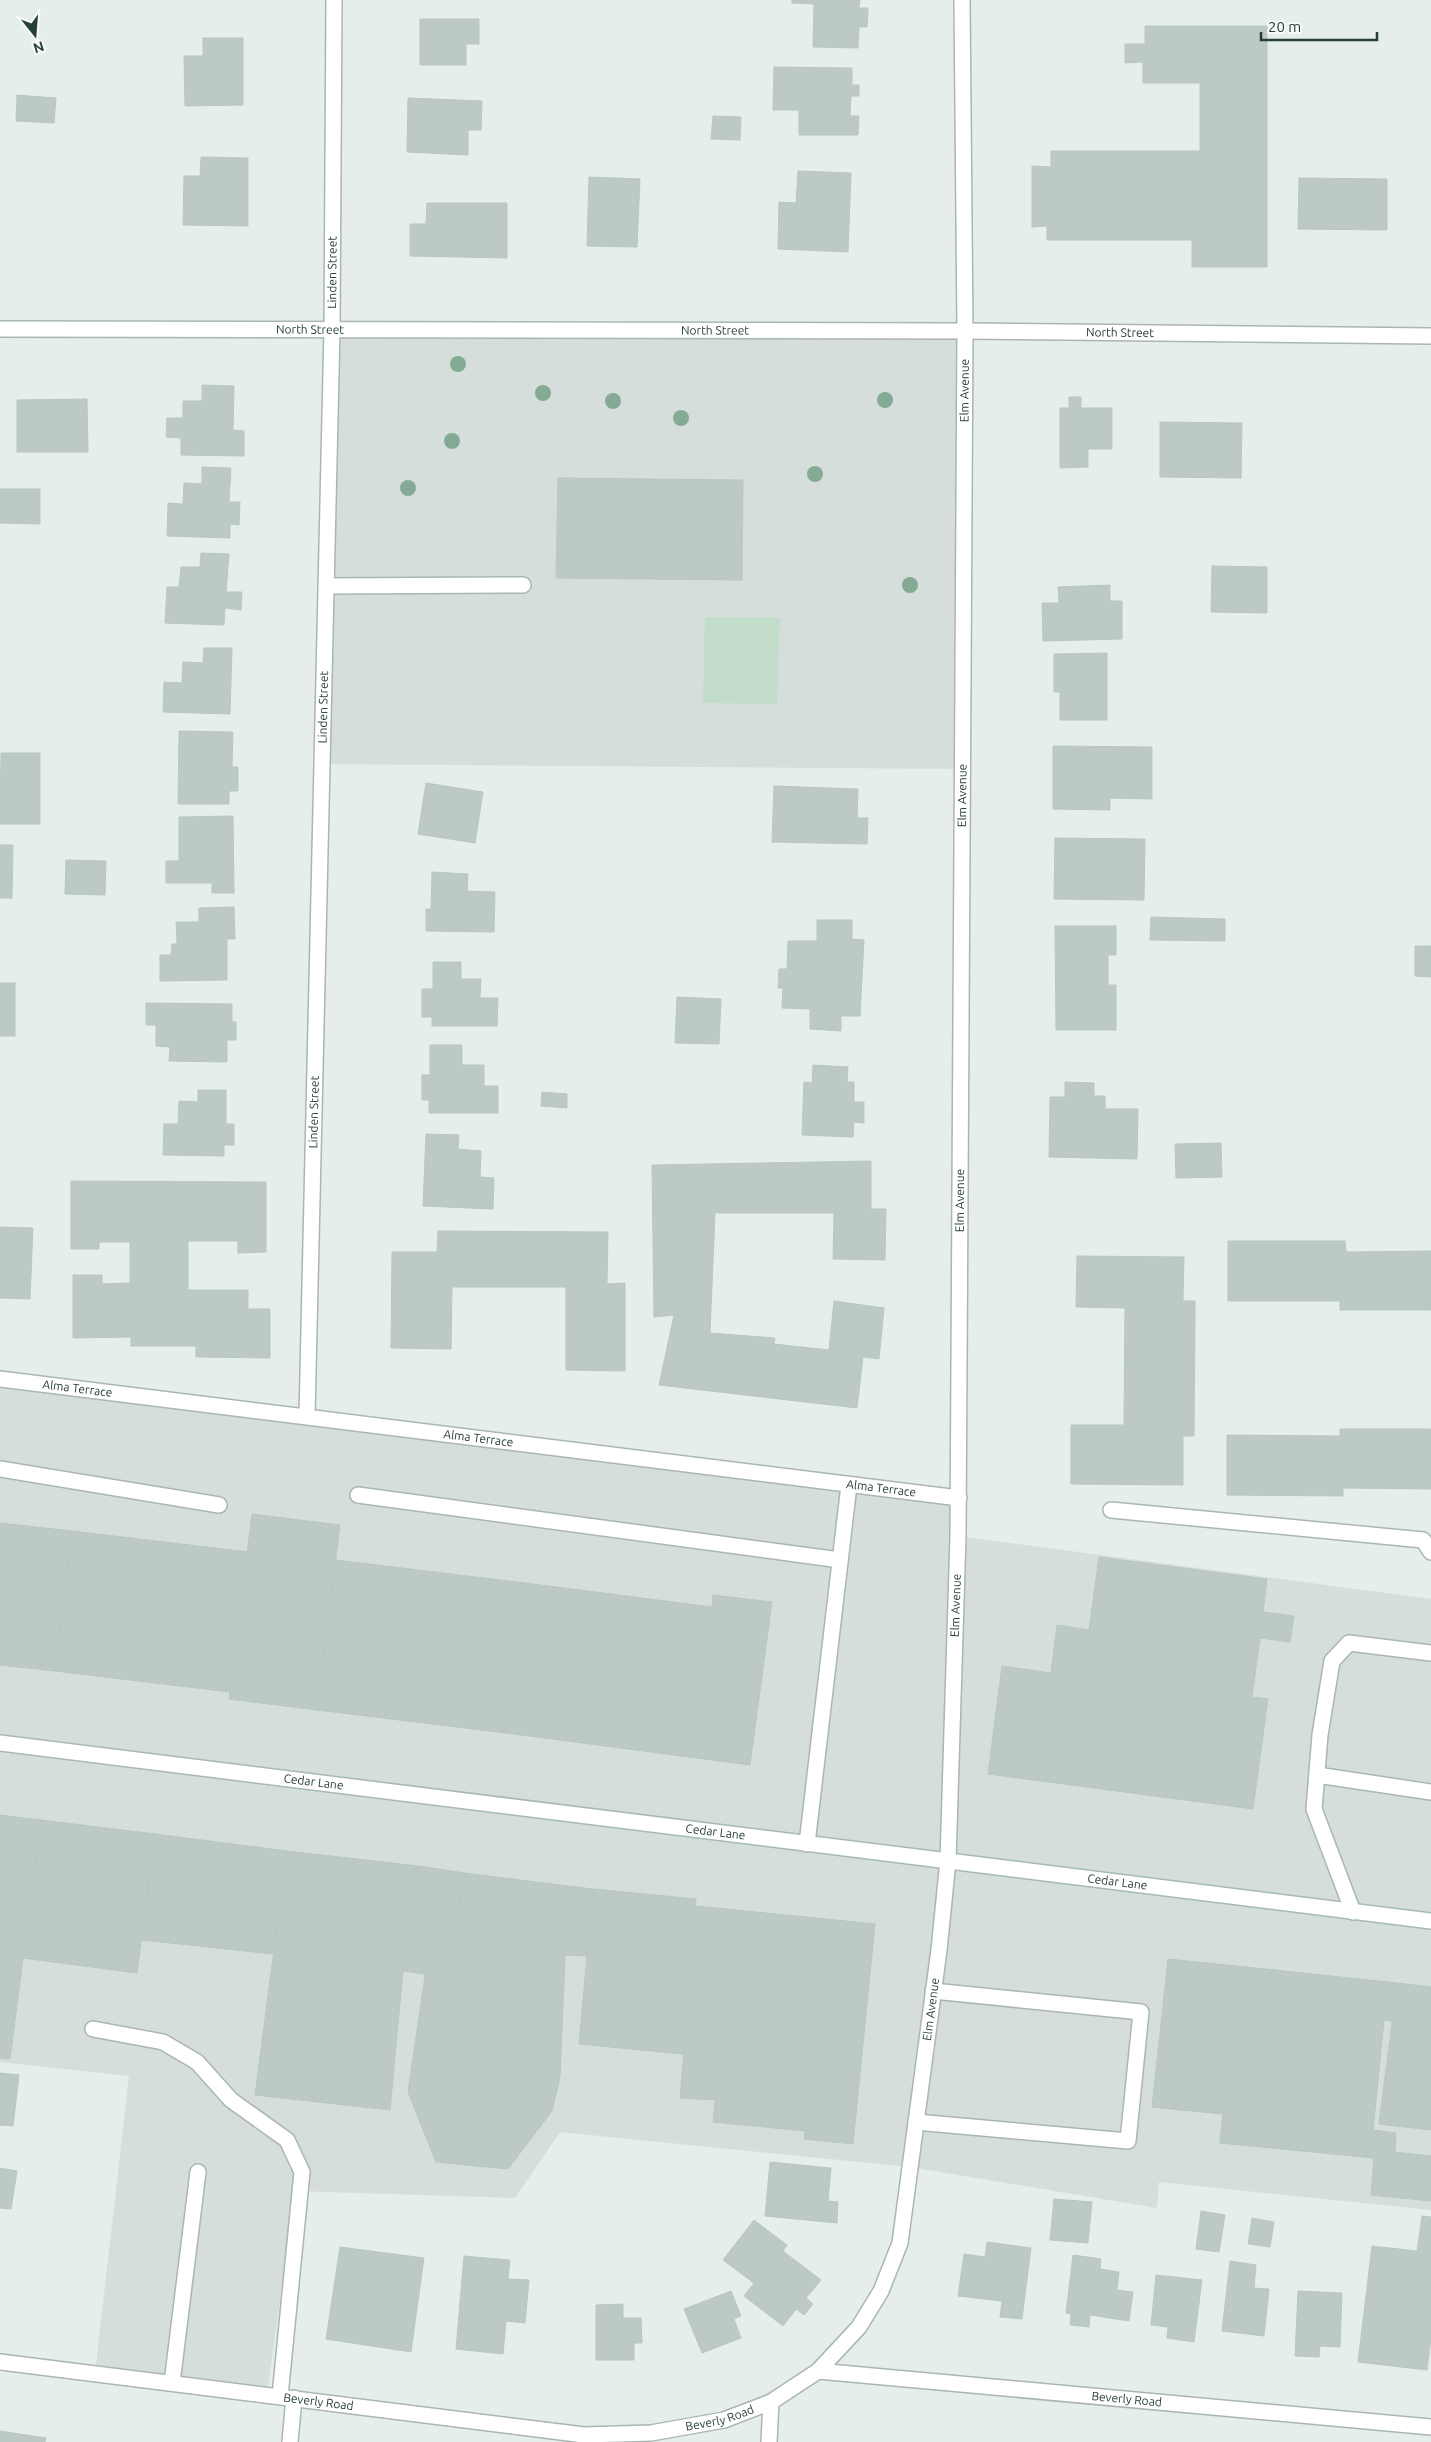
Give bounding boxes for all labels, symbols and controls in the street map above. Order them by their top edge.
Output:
north arrow [10,10,60,60]
scale bar [1261,10,1377,42]
text: 20 m [1268,18,1301,35]
text: N [31,38,46,57]
street label: Linden Street [325,236,339,309]
street label: North Street [276,323,344,336]
street label: North Street [681,323,749,337]
street label: North Street [1086,325,1154,339]
street label: Elm Avenue [957,359,971,422]
street label: Linden Street [315,670,330,744]
street label: Elm Avenue [955,764,968,827]
street label: Linden Street [306,1075,321,1149]
street label: Elm Avenue [953,1169,966,1232]
street label: Alma Terrace [42,1377,113,1399]
street label: Alma Terrace [443,1427,514,1449]
street label: Alma Terrace [846,1477,917,1499]
street label: Elm Avenue [948,1574,963,1637]
street label: Cedar Lane [283,1771,344,1792]
street label: Cedar Lane [685,1821,746,1842]
street label: Cedar Lane [1087,1871,1148,1892]
street label: Elm Avenue [920,1977,941,2042]
street label: Beverly Road [1091,2389,1163,2408]
street label: Beverly Road [283,2390,354,2412]
street label: Beverly Road [684,2402,756,2433]

